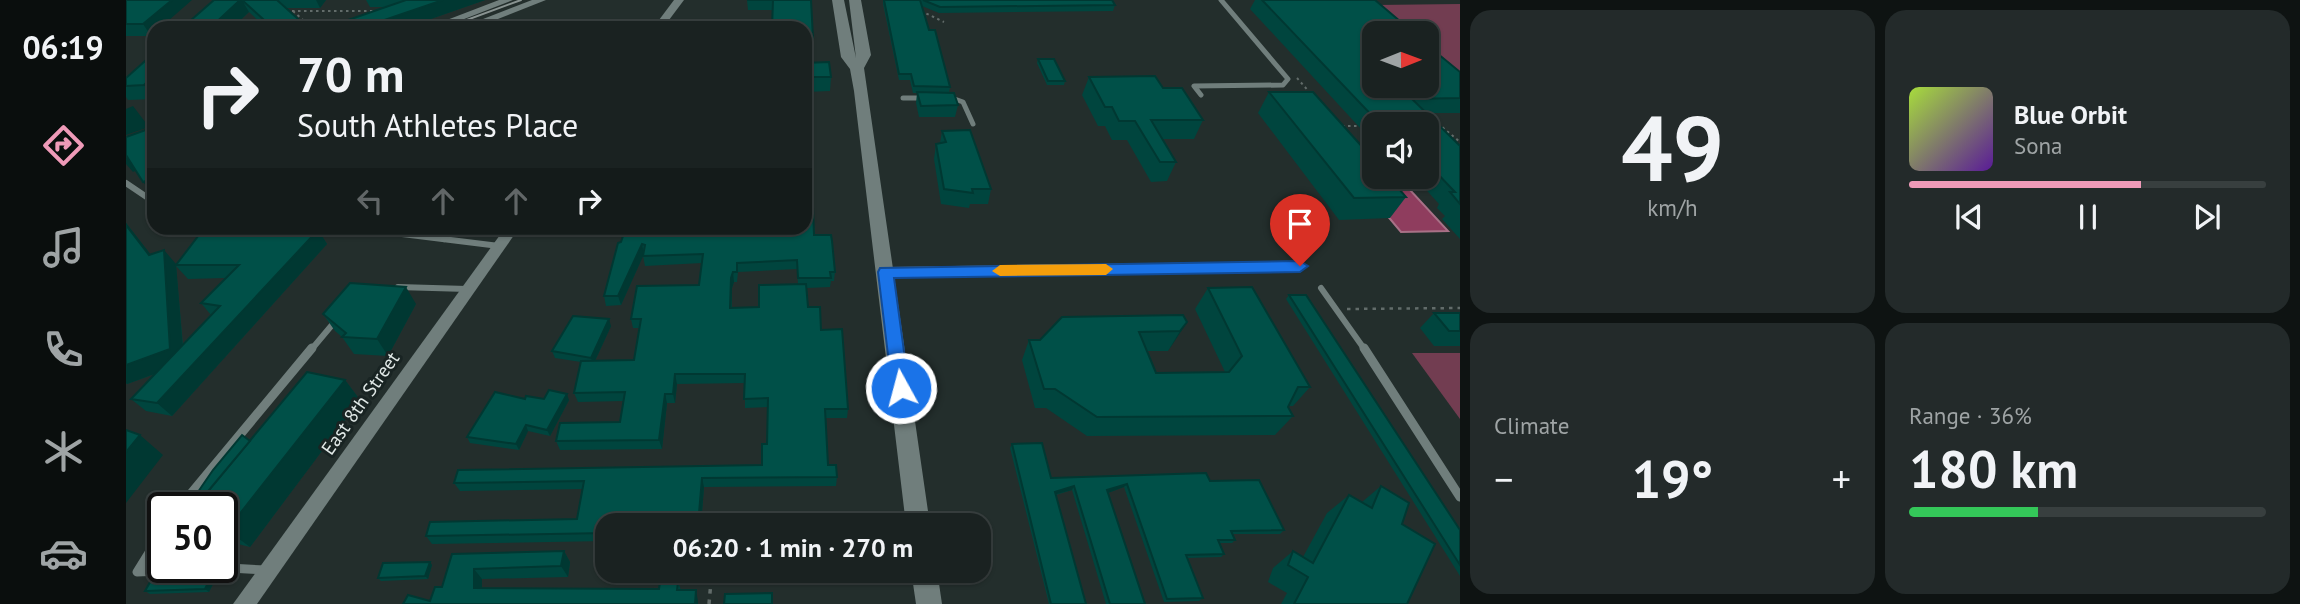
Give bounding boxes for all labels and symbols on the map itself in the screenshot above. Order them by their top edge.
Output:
north arrow [1362,21,1438,98]
pin [1270,194,1330,266]
street label: East 8th Street [316,347,405,459]
position arrow [864,351,938,425]
speed limit sign: 50 [147,492,238,583]

